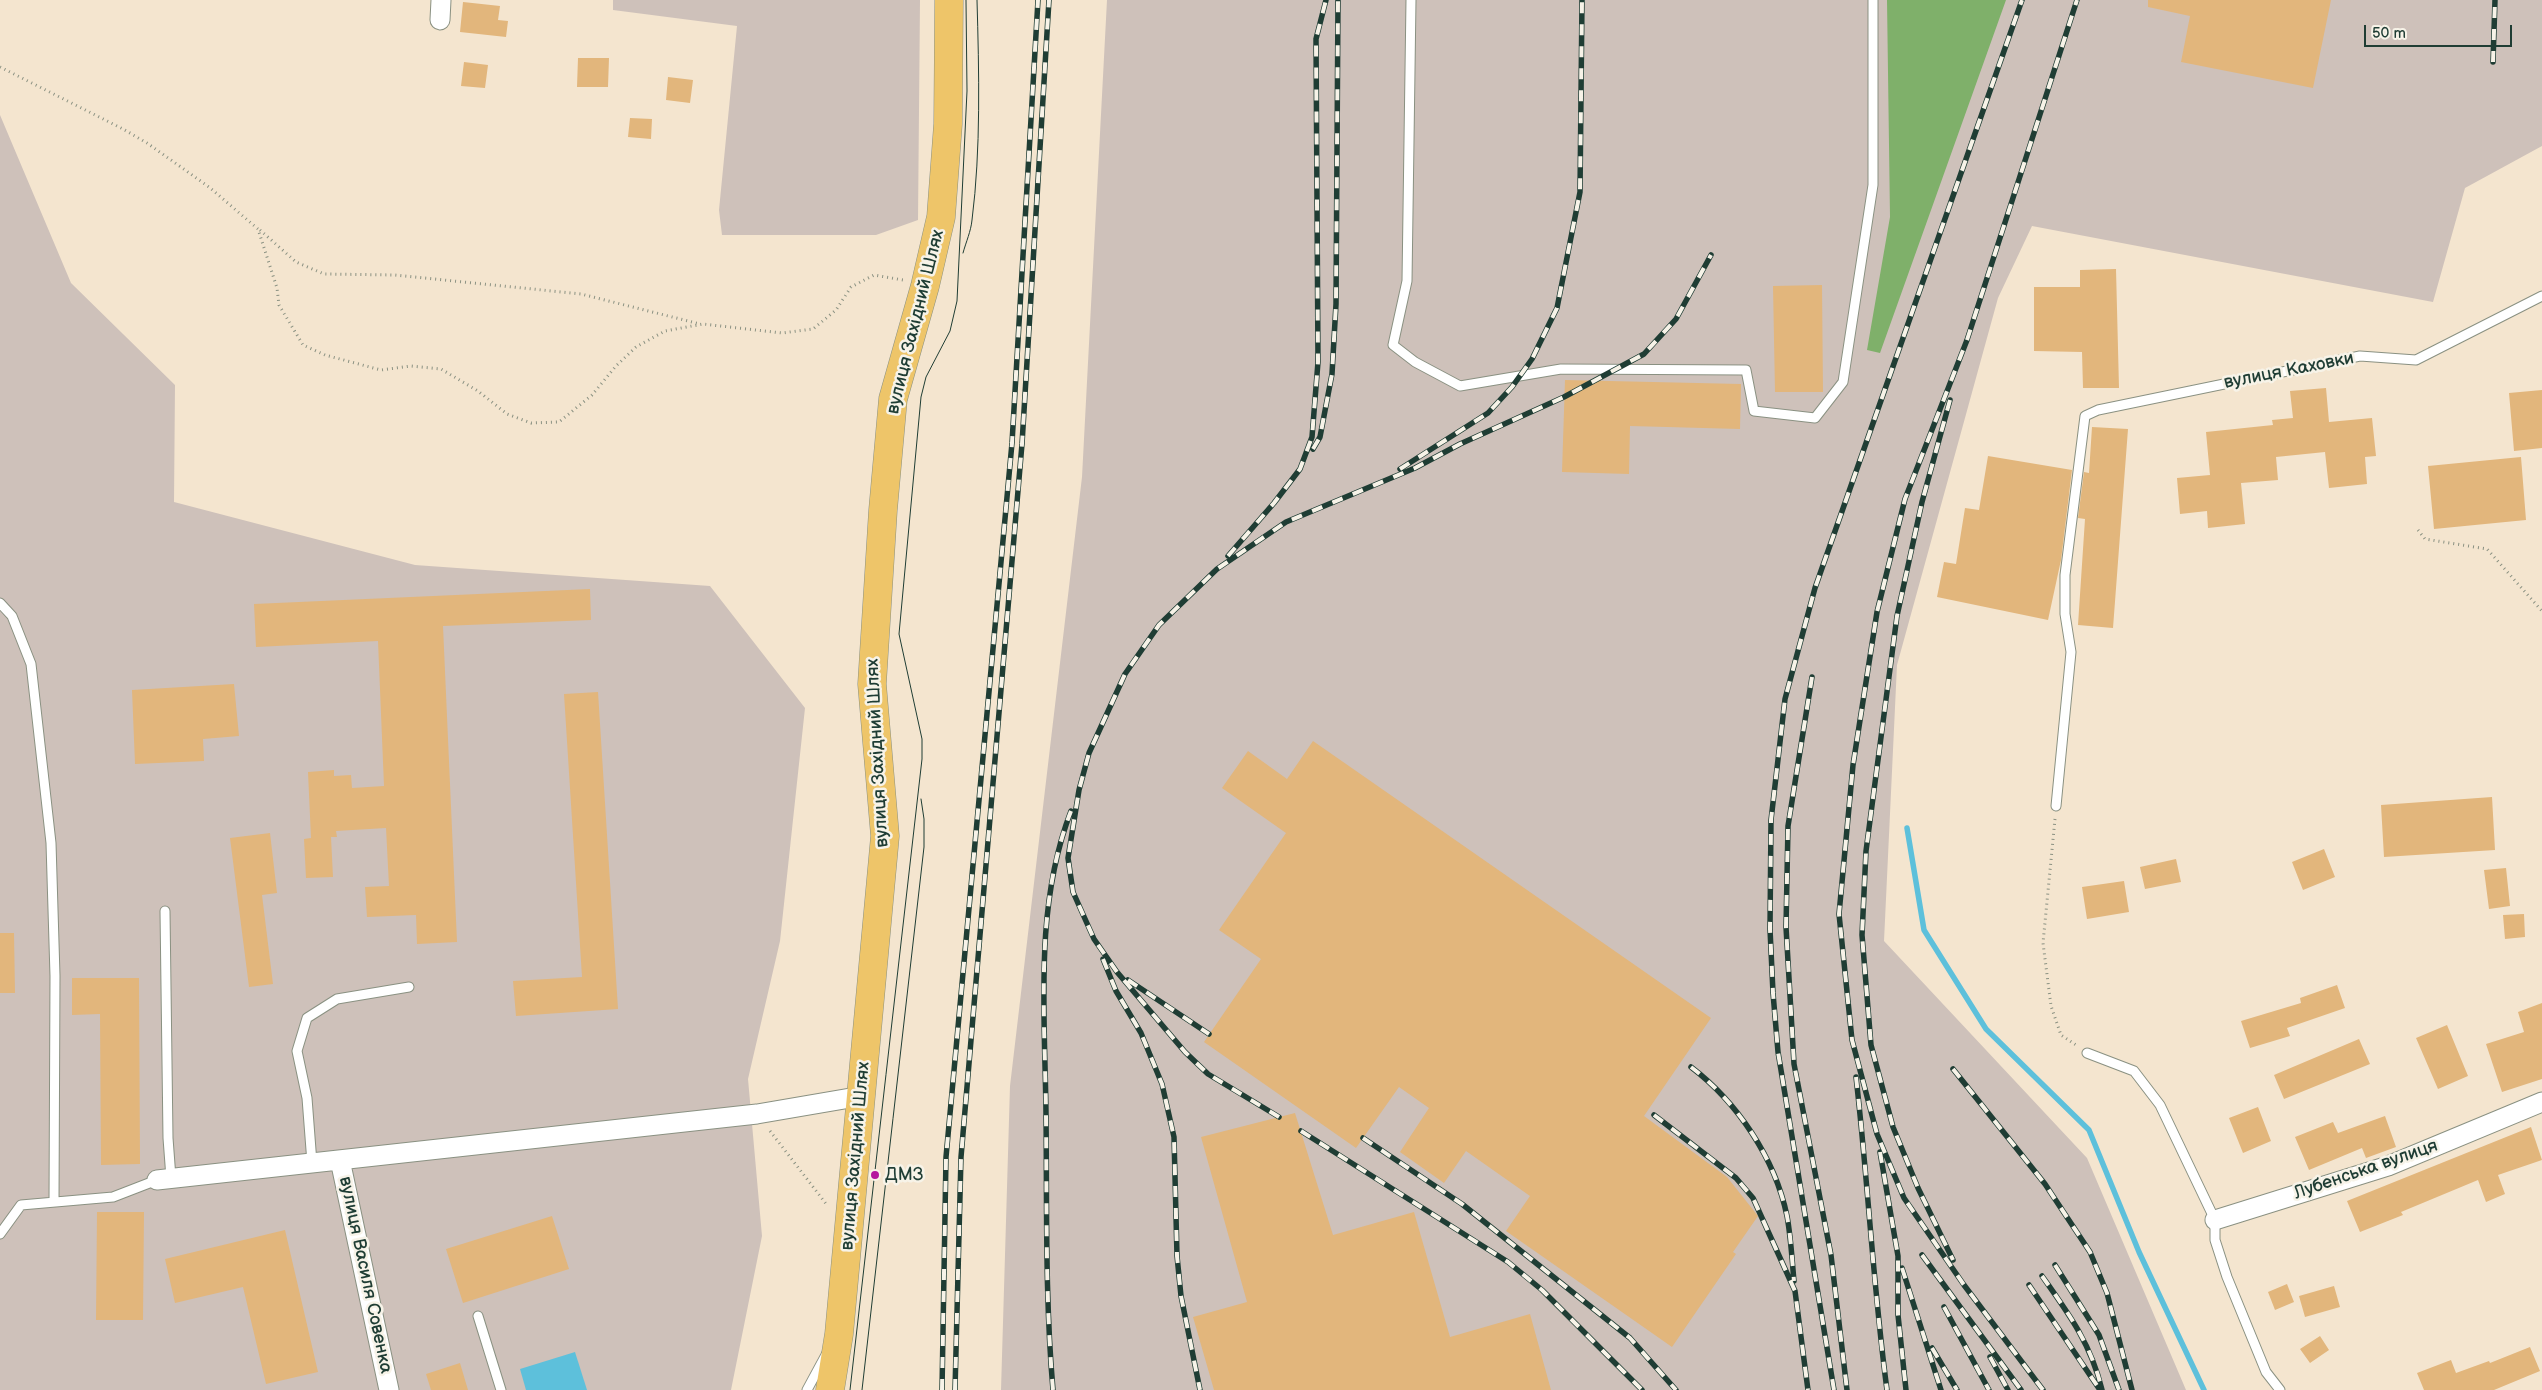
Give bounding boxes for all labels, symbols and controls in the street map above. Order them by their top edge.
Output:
scale bar [2367,15,2514,47]
text: 50 m [2372,24,2406,43]
street label: вулиця Західний Шлях [883,228,949,416]
street label: вулиця Каховки [2222,348,2356,394]
street label: вулиця Західний Шлях [862,658,894,848]
street label: вулиця Західний Шлях [837,1061,875,1251]
street label: Лубенська вулиця [2291,1135,2441,1205]
place label: ДМЗ [885,1164,923,1186]
marker: ДМЗ [869,1169,881,1181]
street label: вулиця Василя Совенка [334,1175,396,1375]

